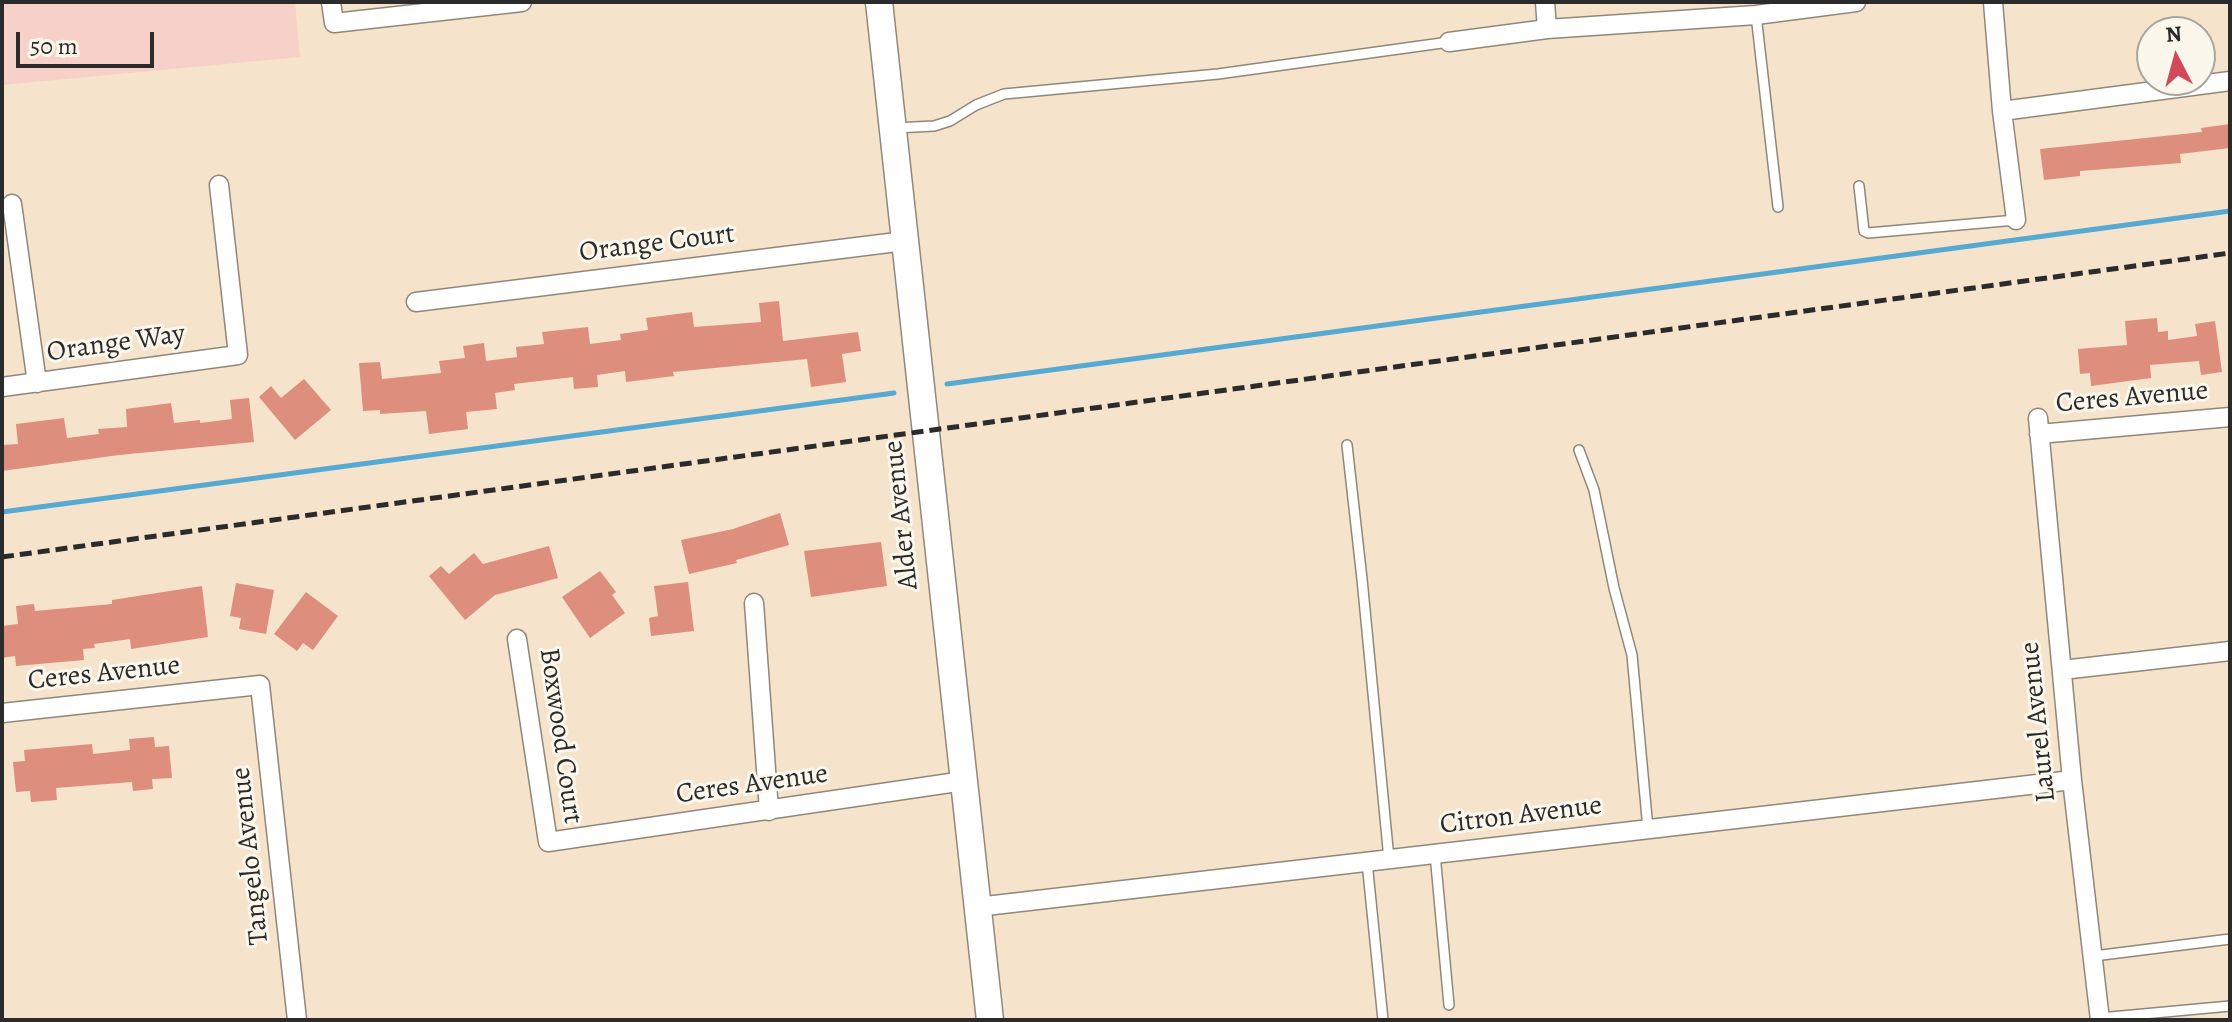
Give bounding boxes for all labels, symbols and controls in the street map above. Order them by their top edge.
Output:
scale bar [20,16,158,66]
north arrow [2136,16,2216,96]
text: N [2164,18,2183,50]
text: 50 m [30,30,78,62]
street label: Orange Court [577,218,737,270]
street label: Orange Way [45,318,187,370]
street label: Ceres Avenue [2054,375,2210,421]
street label: Alder Avenue [877,439,927,591]
street label: Laurel Avenue [2014,640,2064,804]
street label: Boxwood Court [531,646,589,826]
street label: Ceres Avenue [26,649,182,699]
street label: Ceres Avenue [674,758,830,812]
street label: Tangelo Avenue [225,765,277,947]
street label: Citron Avenue [1438,789,1604,843]

